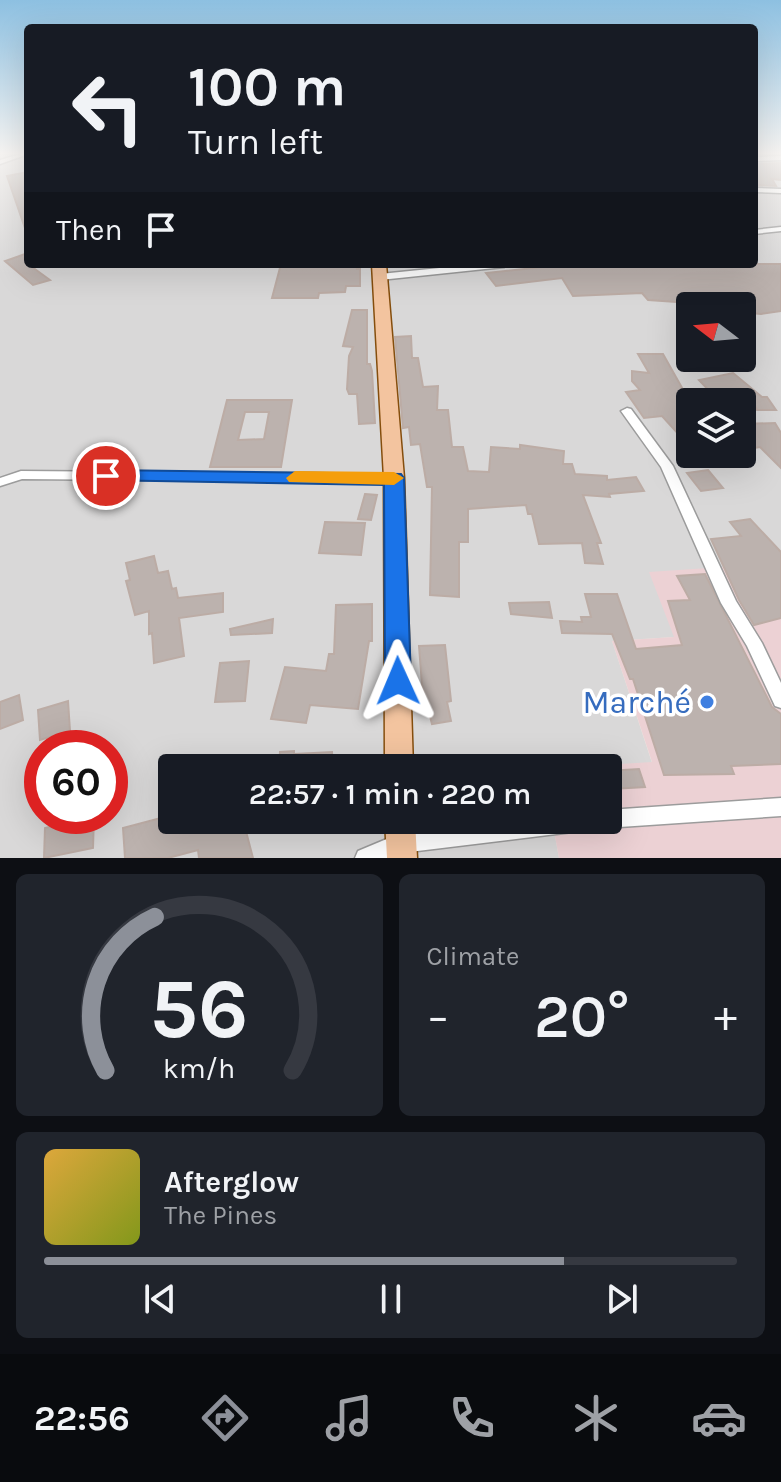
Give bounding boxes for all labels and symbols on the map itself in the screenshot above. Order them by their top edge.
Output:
north arrow [676,292,756,372]
pin [72,442,140,510]
position arrow [356,639,440,723]
place label: Marché [582,684,691,721]
marker: Marché [698,693,716,711]
speed limit sign: 60 [24,730,128,834]

